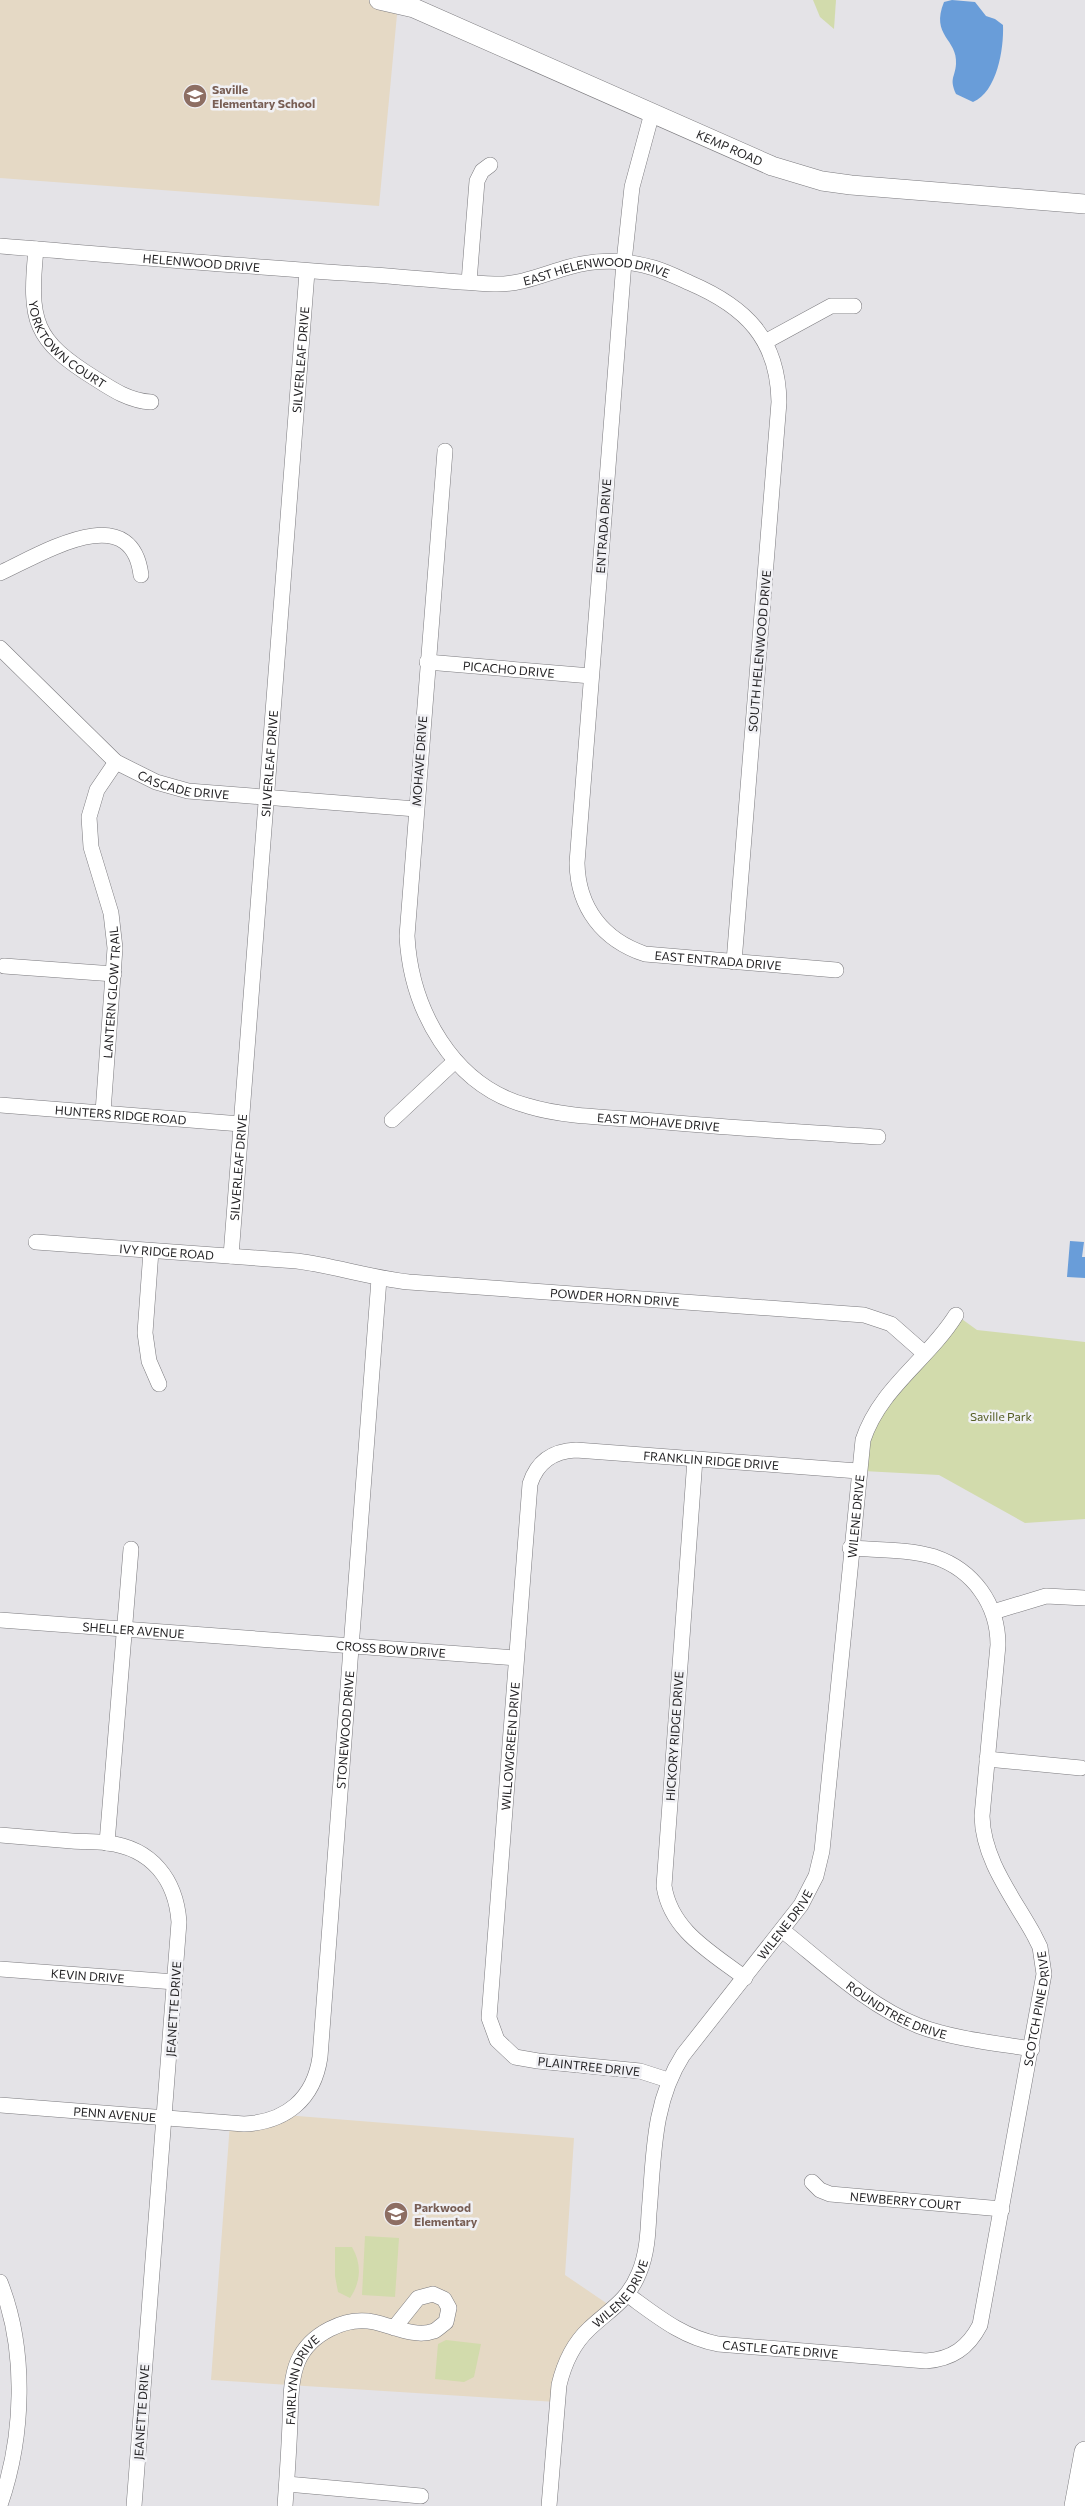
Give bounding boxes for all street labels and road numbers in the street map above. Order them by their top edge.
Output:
street label: KEMP ROAD [694,127,765,168]
street label: HELENWOOD DRIVE [142,251,260,274]
street label: EAST HELENWOOD DRIVE [522,254,672,288]
street label: YORKTOWN COURT [27,299,109,391]
street label: SILVERLEAF DRIVE [289,306,311,413]
street label: ENTRADA DRIVE [593,478,613,574]
street label: SOUTH HELENWOOD DRIVE [745,570,773,732]
street label: PICACHO DRIVE [462,658,555,680]
street label: SILVERLEAF DRIVE [258,710,280,817]
street label: MOHAVE DRIVE [409,715,429,807]
street label: CASCADE DRIVE [136,767,230,801]
street label: LANTERN GLOW TRAIL [100,926,122,1059]
street label: EAST ENTRADA DRIVE [654,948,782,972]
street label: HUNTERS RIDGE ROAD [54,1102,187,1127]
street label: EAST MOHAVE DRIVE [597,1110,720,1133]
street label: SILVERLEAF DRIVE [227,1113,249,1221]
street label: IVY RIDGE ROAD [119,1241,215,1262]
street label: POWDER HORN DRIVE [550,1285,680,1309]
street label: FRANKLIN RIDGE DRIVE [643,1448,780,1472]
street label: WILENE DRIVE [844,1474,867,1559]
street label: SHELLER AVENUE [82,1619,185,1641]
street label: CROSS BOW DRIVE [336,1638,446,1660]
street label: STONEWOOD DRIVE [333,1670,356,1790]
street label: HICKORY RIDGE DRIVE [662,1671,686,1801]
street label: WILLOWGREEN DRIVE [498,1681,522,1811]
street label: WILENE DRIVE [754,1887,815,1962]
street label: SCOTCH PINE DRIVE [1020,1950,1051,2067]
street label: JEANETTE DRIVE [163,1961,184,2057]
street label: KEVIN DRIVE [50,1966,125,1985]
street label: ROUNDTREE DRIVE [844,1978,948,2041]
street label: PLAINTREE DRIVE [537,2054,641,2078]
street label: PENN AVENUE [73,2104,157,2124]
street label: NEWBERRY COURT [849,2189,962,2212]
street label: WILENE DRIVE [589,2258,650,2330]
street label: FAIRLYNN DRIVE [283,2332,322,2425]
street label: CASTLE GATE DRIVE [722,2337,839,2361]
street label: JEANETTE DRIVE [131,2364,152,2460]

